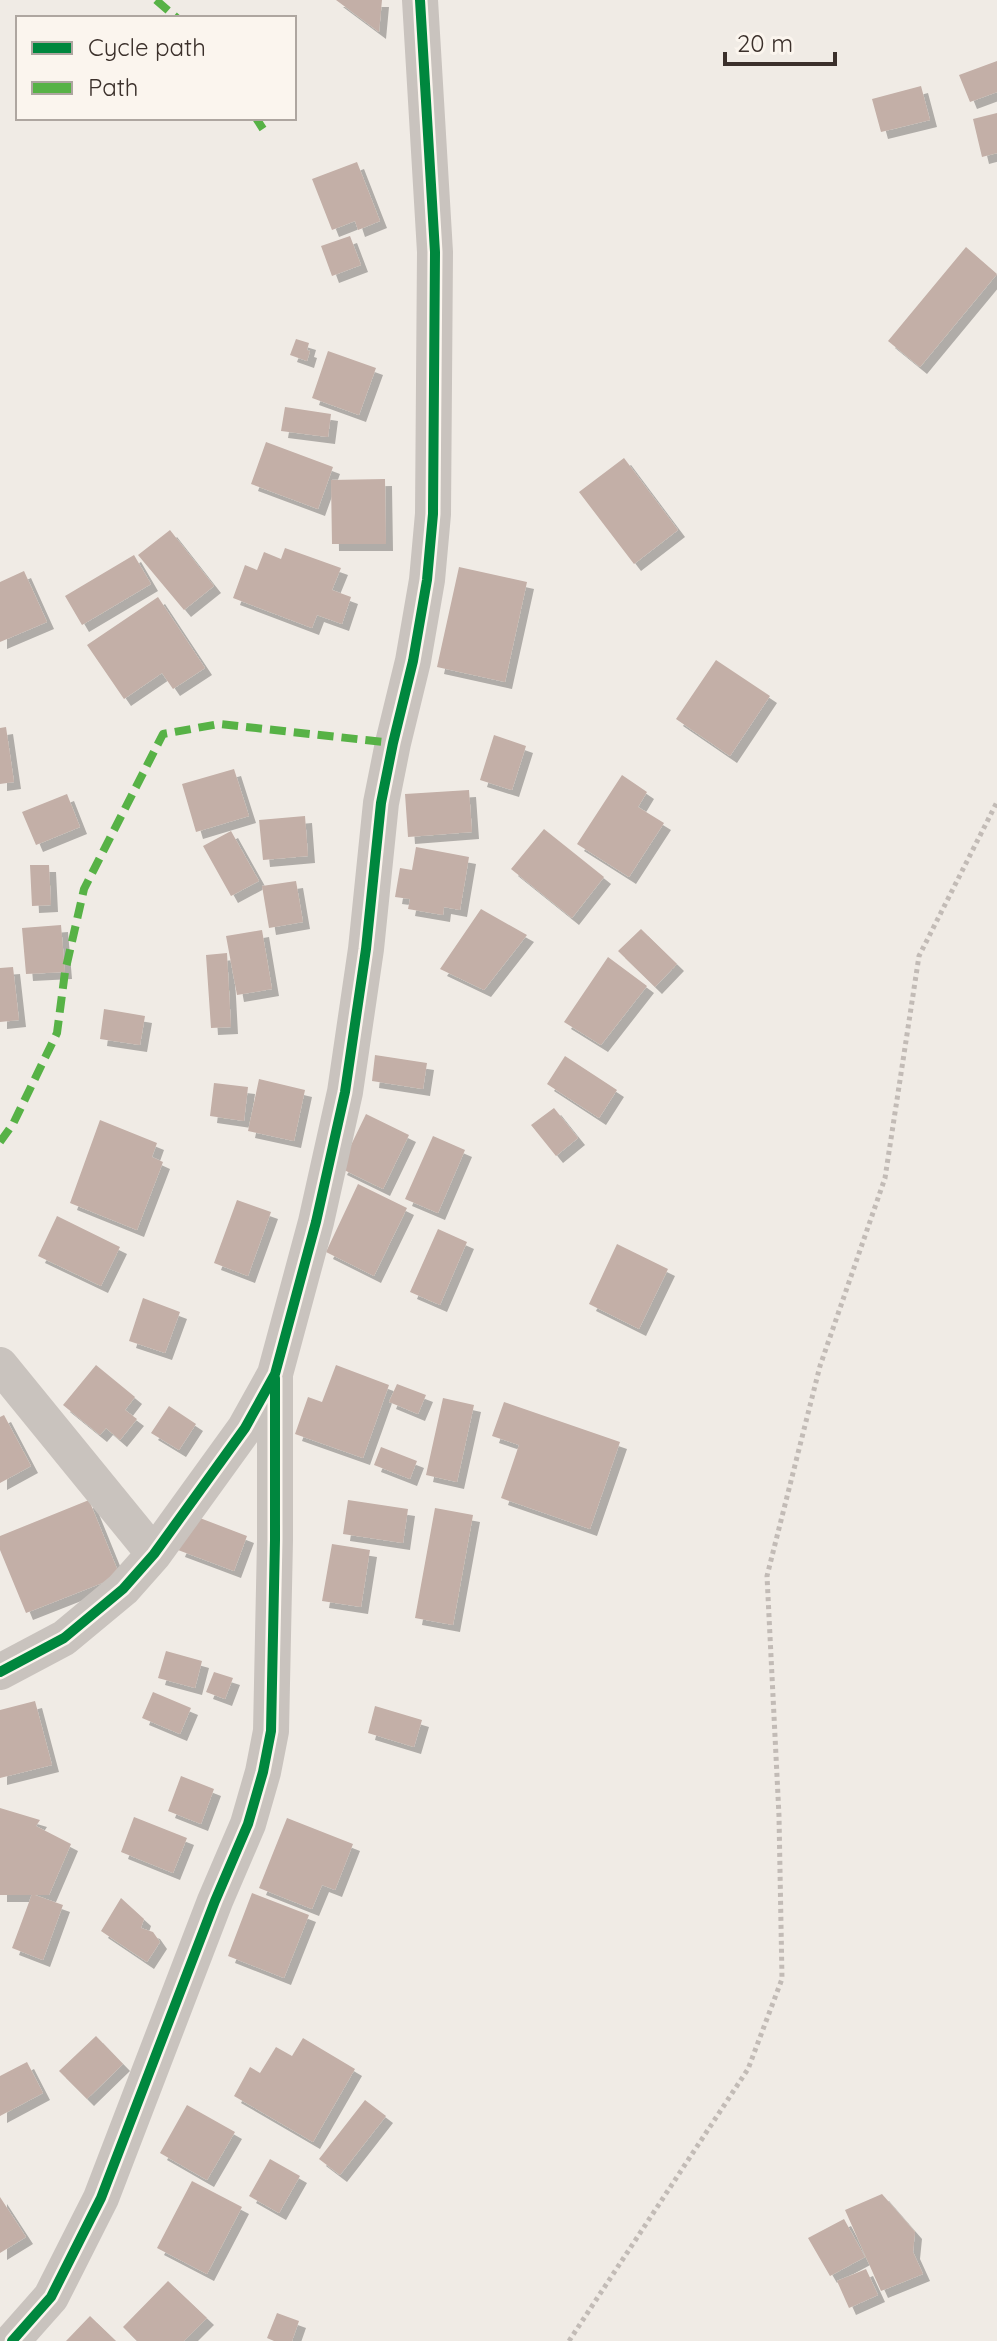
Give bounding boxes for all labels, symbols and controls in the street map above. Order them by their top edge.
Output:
legend [16,16,296,120]
scale bar [725,16,835,66]
text: 20 m [737,28,793,58]
text: Cycle path [88,32,206,62]
text: Path [88,72,139,102]

